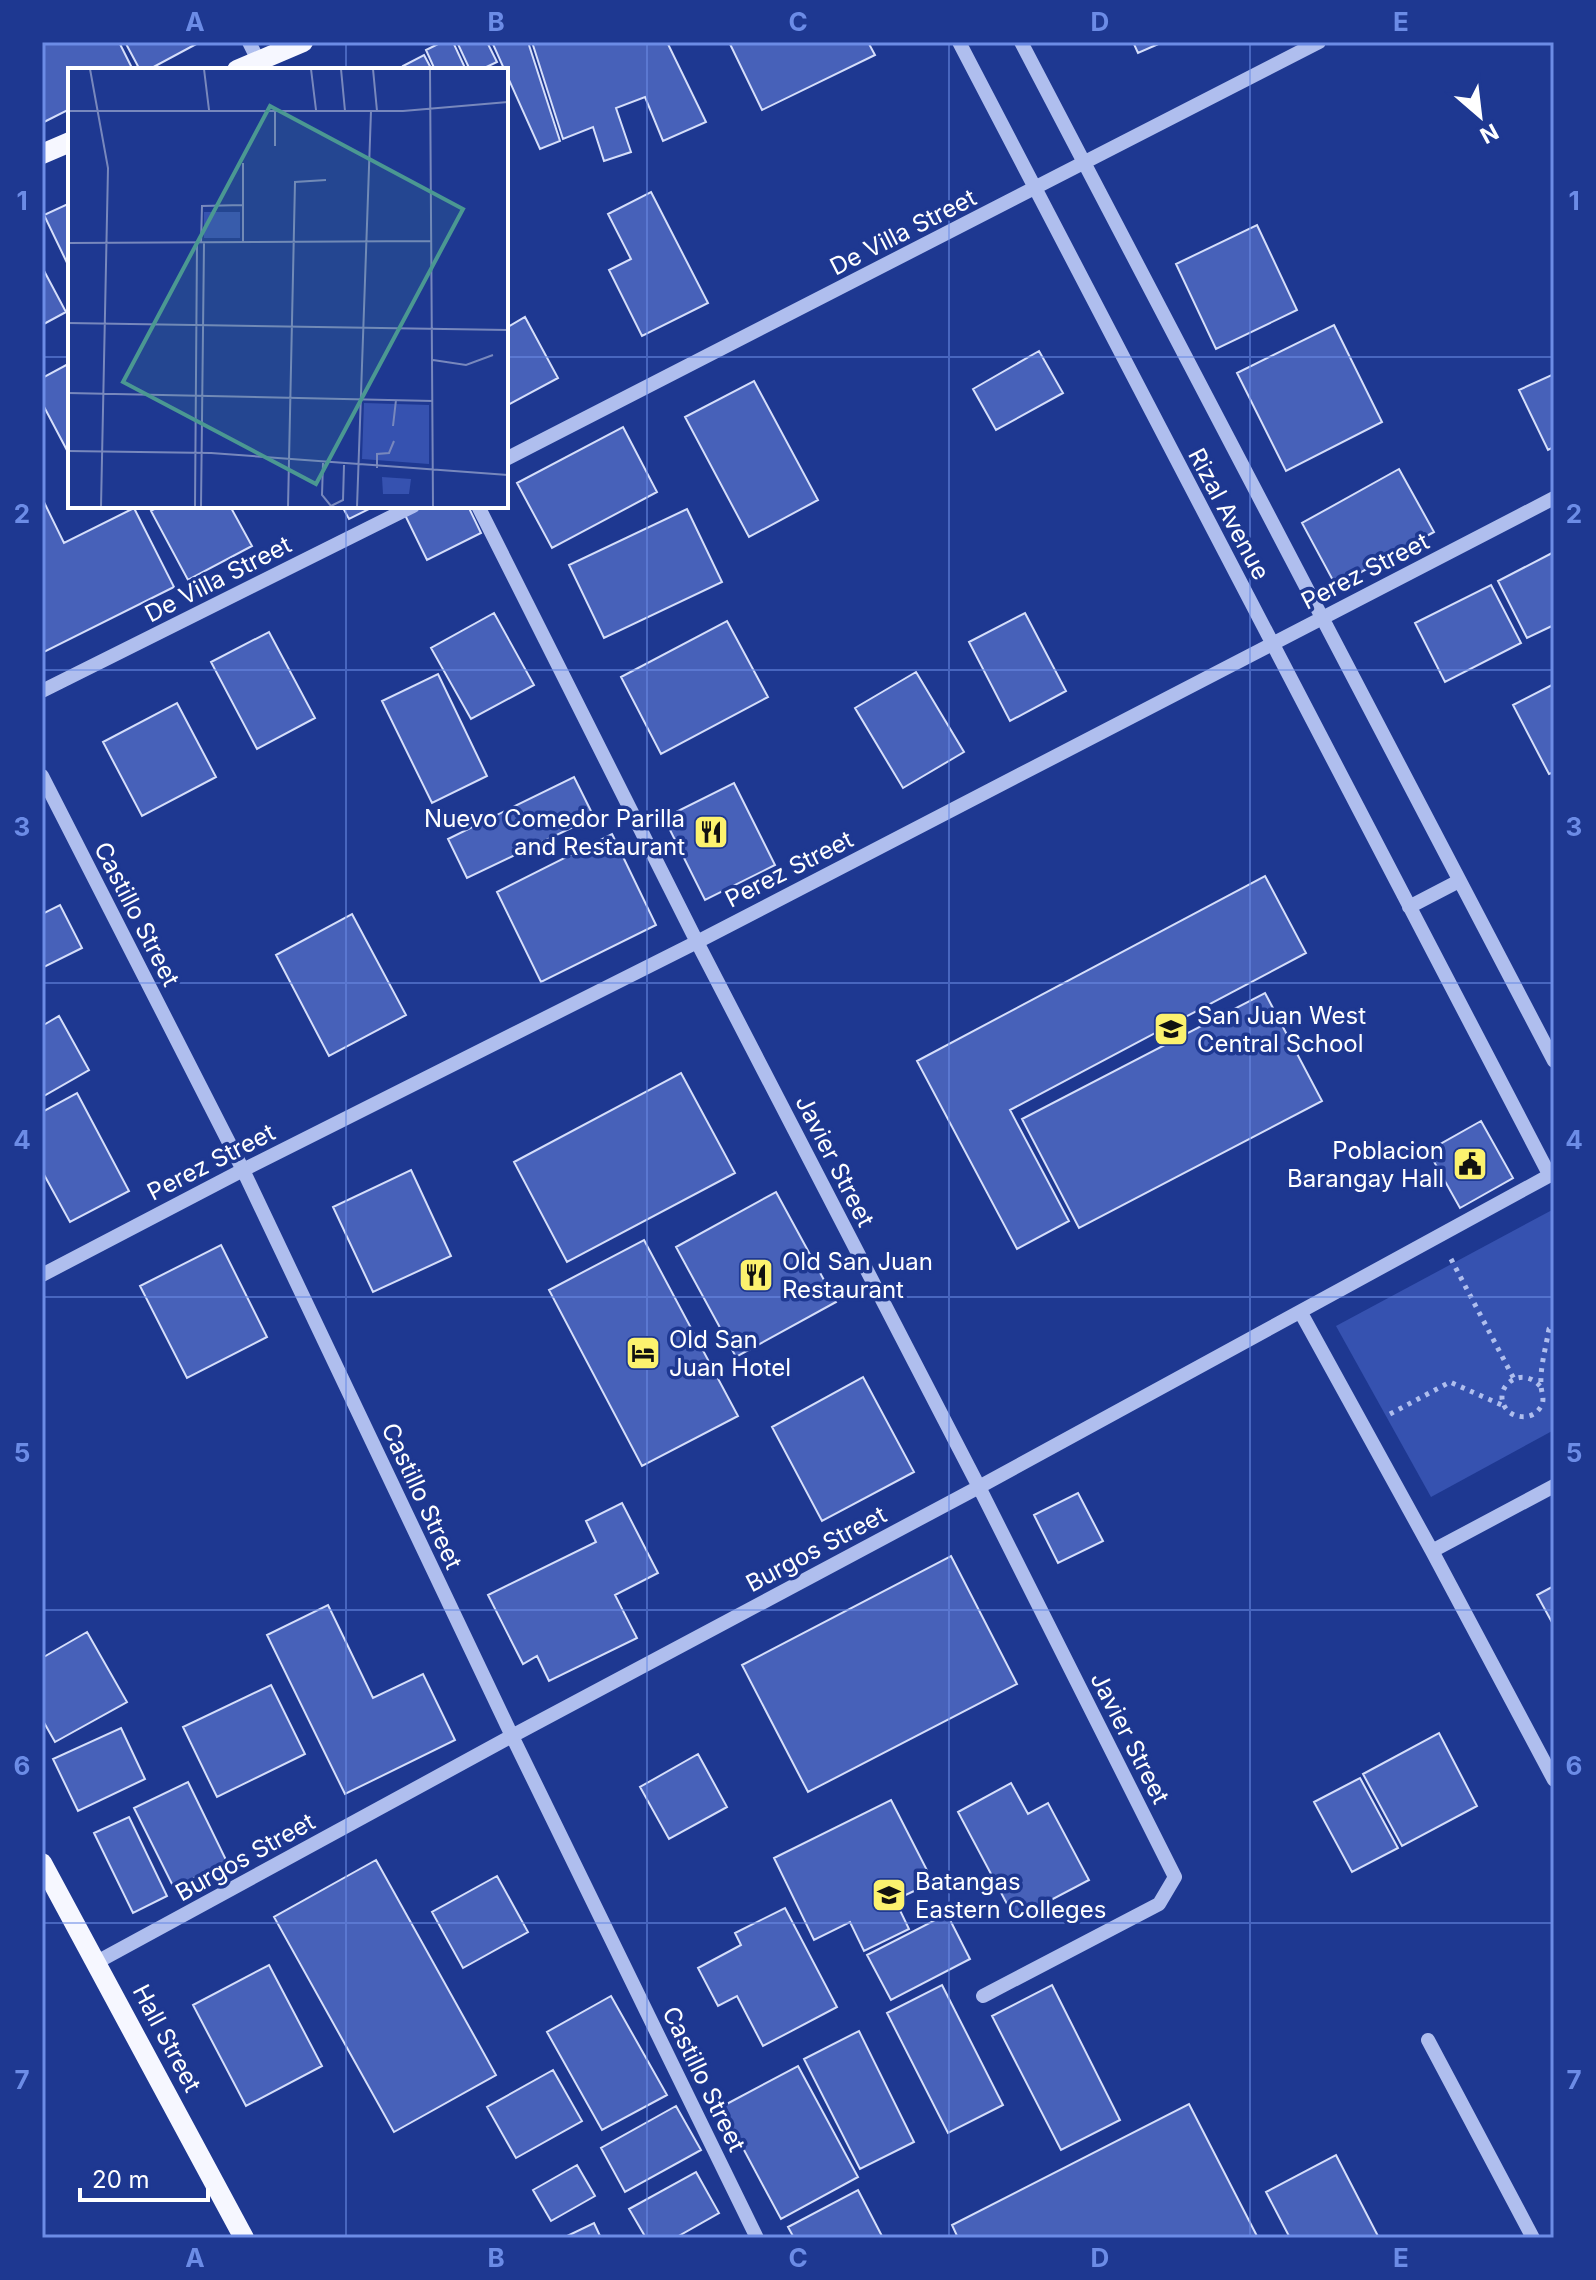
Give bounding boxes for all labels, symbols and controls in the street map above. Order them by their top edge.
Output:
text: A [185,6,205,37]
text: B [487,6,505,37]
text: C [788,6,808,37]
text: D [1091,6,1109,37]
text: E [1393,6,1409,37]
inset map [68,68,508,508]
north arrow [1440,76,1520,156]
text: N [1476,118,1503,149]
street label: De Villa Street [825,183,981,281]
text: 1 [16,185,28,216]
text: 1 [1568,185,1580,216]
street label: Rizal Avenue [1182,443,1276,585]
text: 2 [14,498,30,529]
text: 2 [1566,498,1582,529]
street label: Perez Street [1296,526,1434,616]
street label: De Villa Street [140,530,296,628]
place label: Nuevo Comedor Parilla and Restaurant [424,804,685,861]
text: 3 [14,811,30,842]
text: 3 [1566,811,1582,842]
restaurant icon: Nuevo Comedor Parilla and Restaurant [692,813,730,851]
street label: Perez Street [720,824,858,914]
street label: Castillo Street [88,837,186,991]
place label: San Juan West Central School [1197,1001,1366,1058]
school or university icon: San Juan West Central School [1152,1010,1190,1048]
street label: Javier Street [789,1090,881,1232]
street label: Perez Street [142,1117,280,1207]
text: 4 [13,1124,31,1155]
text: 4 [1565,1124,1583,1155]
place label: Poblacion Barangay Hall [1287,1136,1444,1193]
public building icon: Poblacion Barangay Hall [1451,1145,1489,1183]
place label: Old San Juan Restaurant [782,1247,933,1304]
restaurant icon: Old San Juan Restaurant [737,1256,775,1294]
place label: Old San Juan Hotel [669,1325,791,1382]
hotel icon: Old San Juan Hotel [624,1334,662,1372]
street label: Castillo Street [376,1418,469,1574]
text: 5 [14,1437,30,1468]
text: 5 [1566,1437,1582,1468]
street label: Burgos Street [741,1500,891,1598]
street label: Javier Street [1084,1667,1176,1809]
text: 6 [14,1750,30,1781]
text: 6 [1566,1750,1582,1781]
street label: Burgos Street [170,1807,320,1907]
place label: Batangas Eastern Colleges [915,1867,1106,1924]
school or university icon: Batangas Eastern Colleges [870,1876,908,1914]
street label: Hall Street [127,1979,207,2097]
street label: Castillo Street [656,2002,752,2156]
text: 7 [14,2064,30,2095]
text: 7 [1566,2064,1582,2095]
scale bar [80,2152,208,2202]
text: 20 m [92,2165,150,2194]
text: A [185,2242,205,2273]
text: B [487,2242,505,2273]
text: C [788,2242,808,2273]
text: D [1091,2242,1109,2273]
text: E [1393,2242,1409,2273]

